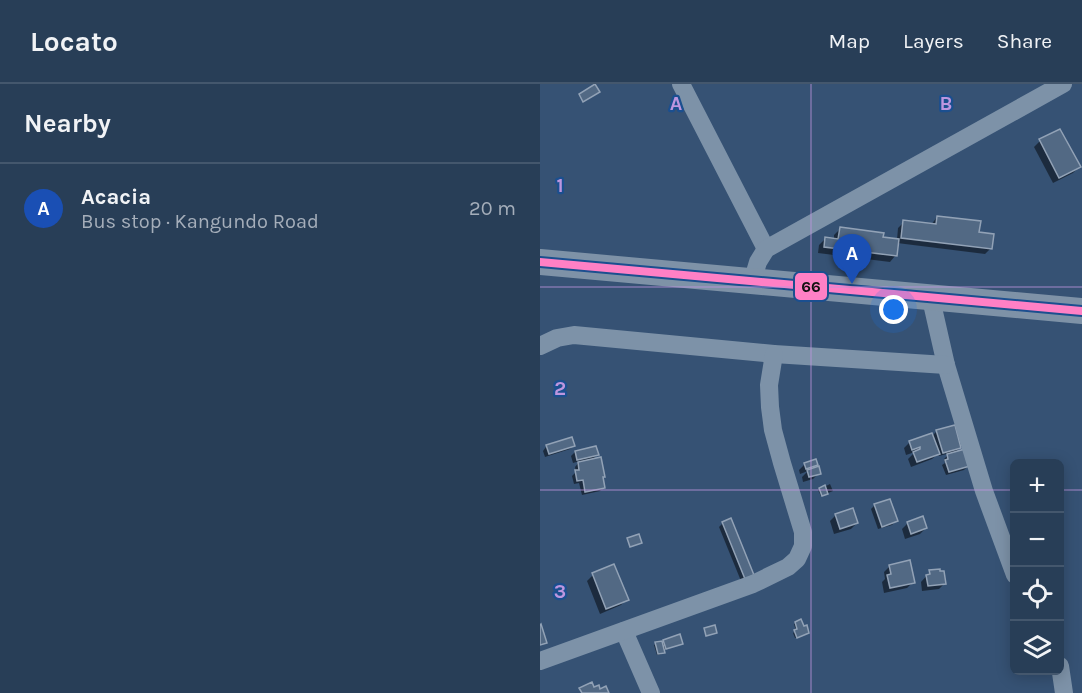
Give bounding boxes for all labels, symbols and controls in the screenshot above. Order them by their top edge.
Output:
text: Locato [30,25,118,58]
text: Map [828,29,870,53]
text: Layers [903,29,964,53]
text: Share [997,29,1052,53]
text: A [670,92,683,115]
text: B [940,92,952,115]
text: Nearby [24,108,111,139]
text: 1 [556,174,564,197]
text: Acacia [81,184,151,210]
text: A [37,197,50,220]
text: 20 m [469,197,516,220]
text: Bus stop · Kangundo Road [81,210,319,233]
pin: A [832,234,872,284]
line badge: 66 [794,272,828,301]
text: 66 [801,277,821,296]
your location [879,295,908,324]
text: 2 [554,377,566,400]
map controls [1010,459,1064,675]
button: + [1010,459,1064,513]
button: − [1010,513,1064,567]
button: locate [1010,567,1064,621]
text: 3 [554,580,566,603]
button: layers [1010,621,1064,675]

